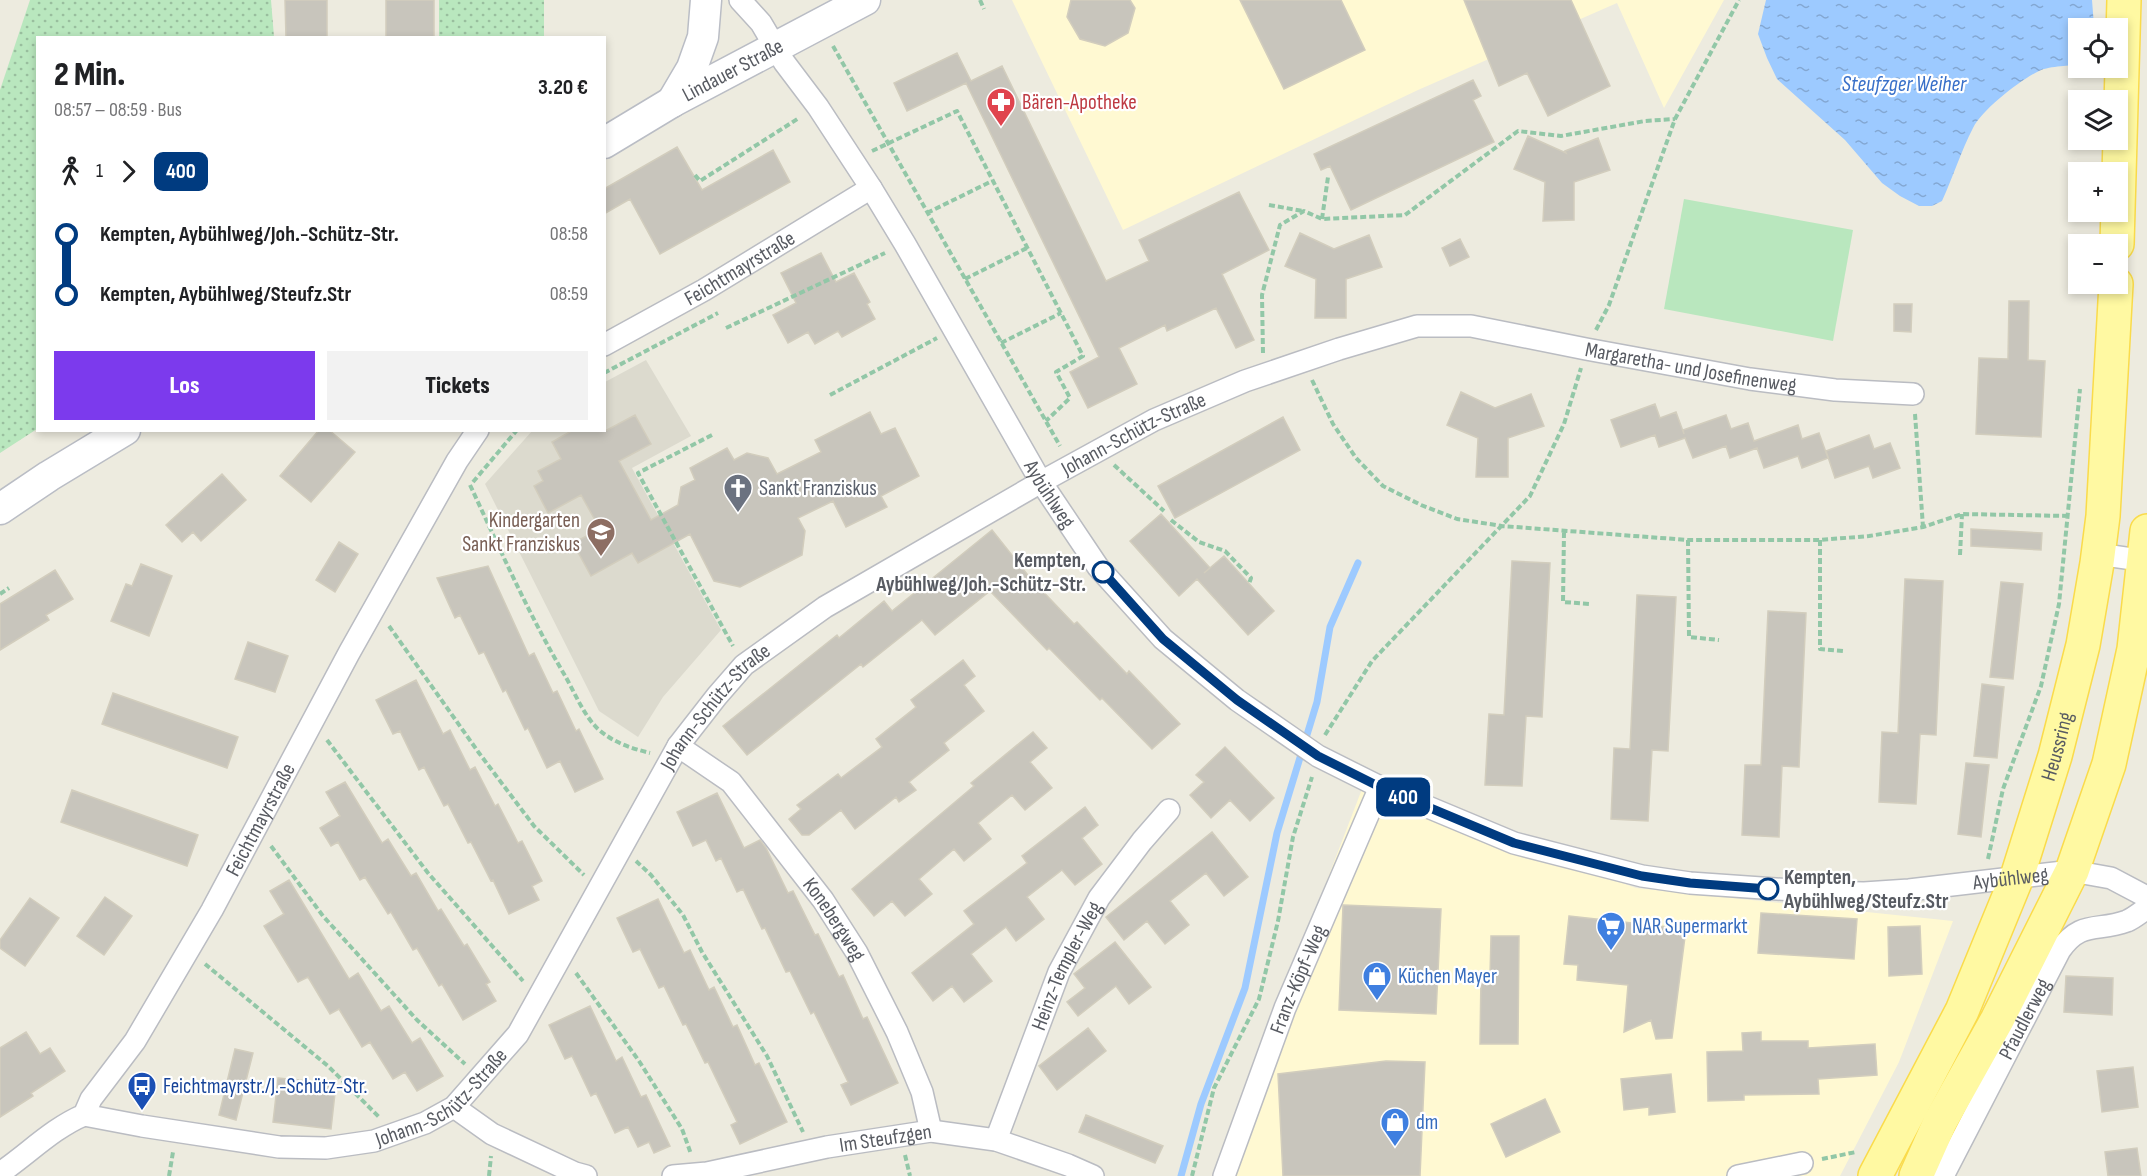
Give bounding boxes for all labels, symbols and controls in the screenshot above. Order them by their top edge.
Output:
map controls [2068,18,2128,294]
button: locate [2068,18,2128,78]
street label: Lindauer Straße [678,33,788,107]
text: 2 Min. [54,55,125,95]
water label: Steufzger Weiher [1842,71,1967,98]
text: 3.20 € [538,74,588,101]
pharmacy icon: Bären-Apotheke [985,86,1017,128]
place label: Bären-Apotheke [1022,90,1137,115]
button: layers [2068,90,2128,150]
text: 08:57 – 08:59 · Bus [54,98,182,122]
icon: walk [54,155,87,188]
icon: forward [112,155,145,188]
text: 1 [96,159,103,183]
text: 400 [166,159,196,184]
button: + [2068,162,2128,222]
text: Kempten, Aybühlweg/Joh.-Schütz-Str. [100,221,399,248]
text: 08:58 [550,222,588,246]
street label: Feichtmayrstraße [680,226,800,311]
button: − [2068,234,2128,294]
text: Kempten, Aybühlweg/Steufz.Str [100,281,351,308]
text: 08:59 [550,282,588,306]
street label: Margaretha- und Josefinenweg [1583,337,1798,398]
button: Los [54,351,315,420]
button: Tickets [327,351,588,420]
street label: Johann-Schütz-Straße [1056,387,1210,482]
street label: Aybühlweg [1018,455,1080,533]
church icon: Sankt Franziskus [722,472,754,514]
place label: Sankt Franziskus [759,476,877,501]
place label: Kindergarten Sankt Franziskus [462,508,580,557]
school or university icon: Kindergarten Sankt Franziskus [585,516,617,558]
place label: Kempten, Aybühlweg/Joh.-Schütz-Str. [875,548,1086,597]
marker: Kempten, Aybühlweg/Joh.-Schütz-Str. [1092,561,1114,583]
street label: Johann-Schütz-Straße [655,638,775,775]
street label: Heussring [2036,710,2079,784]
street label: Feichtmayrstraße [220,759,301,881]
line badge: 400 [1368,778,1438,816]
text: 400 [1388,785,1418,810]
street label: Aybühlweg [1971,862,2050,896]
place label: Kempten, Aybühlweg/Steufz.Str [1783,865,1949,914]
street label: Konebergweg [797,873,871,965]
marker: Kempten, Aybühlweg/Steufz.Str [1757,878,1779,900]
street label: Heinz-Templer-Weg [1026,897,1108,1034]
supermarket icon: NAR Supermarkt [1595,910,1627,952]
place label: NAR Supermarkt [1632,914,1748,939]
street label: Franz-Köpf-Weg [1265,921,1332,1037]
shop icon: Küchen Mayer [1361,960,1393,1002]
place label: Küchen Mayer [1398,964,1497,989]
street label: Pfaudlerweg [1994,974,2056,1064]
street label: Johann-Schütz-Straße [371,1043,513,1153]
bus stop icon: Feichtmayrstr./J.-Schütz-Str. [126,1070,158,1112]
place label: Feichtmayrstr./J.-Schütz-Str. [163,1074,367,1099]
shop icon: dm [1379,1106,1411,1148]
place label: dm [1416,1110,1438,1135]
street label: Im Steufzgen [838,1119,933,1158]

